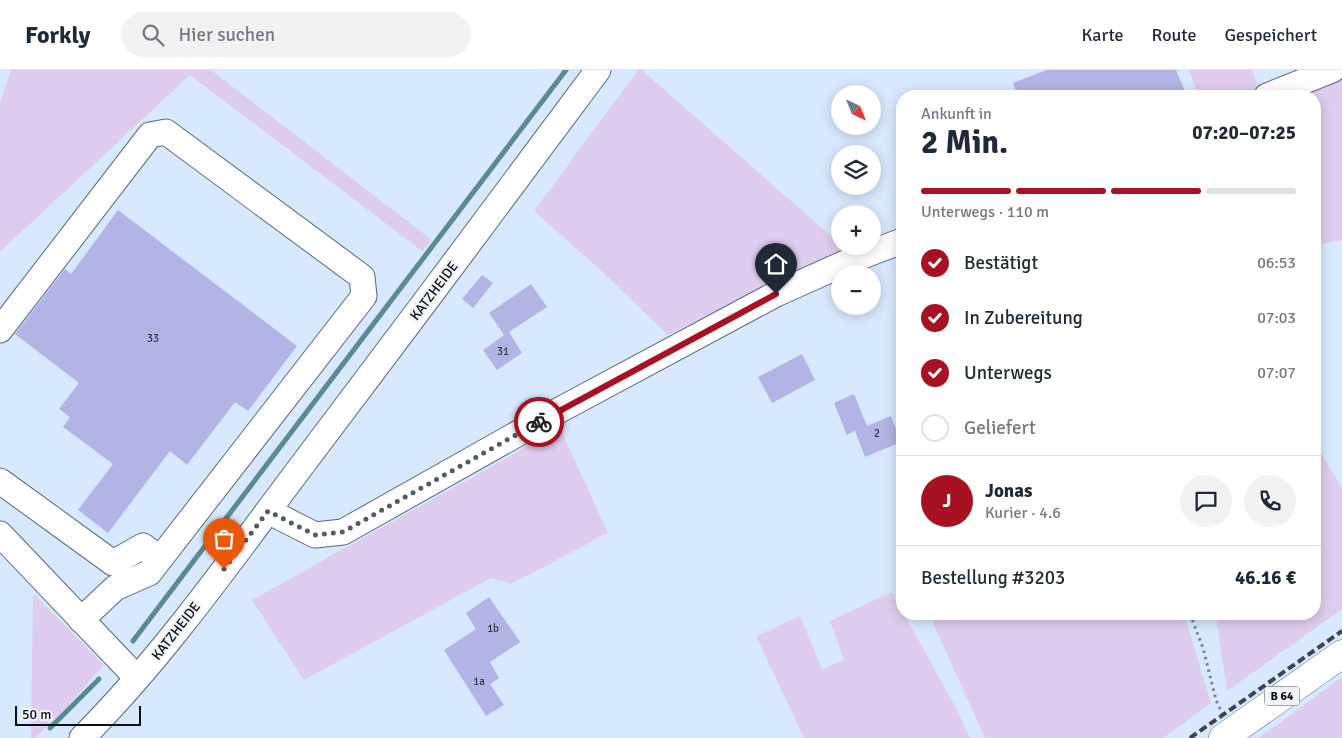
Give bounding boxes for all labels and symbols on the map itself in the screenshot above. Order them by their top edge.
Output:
north arrow [831,85,881,135]
pin [755,243,797,294]
street label: KATZHEIDE [406,258,462,324]
house number: 33 [147,332,159,345]
house number: 31 [497,345,509,358]
courier [514,397,564,447]
house number: 2 [874,427,880,440]
pin [203,518,245,569]
street label: KATZHEIDE [148,598,204,664]
house number: 1b [487,622,499,635]
house number: 1a [473,675,485,688]
road number: B 64 [1264,686,1300,706]
scale bar [15,703,141,726]

